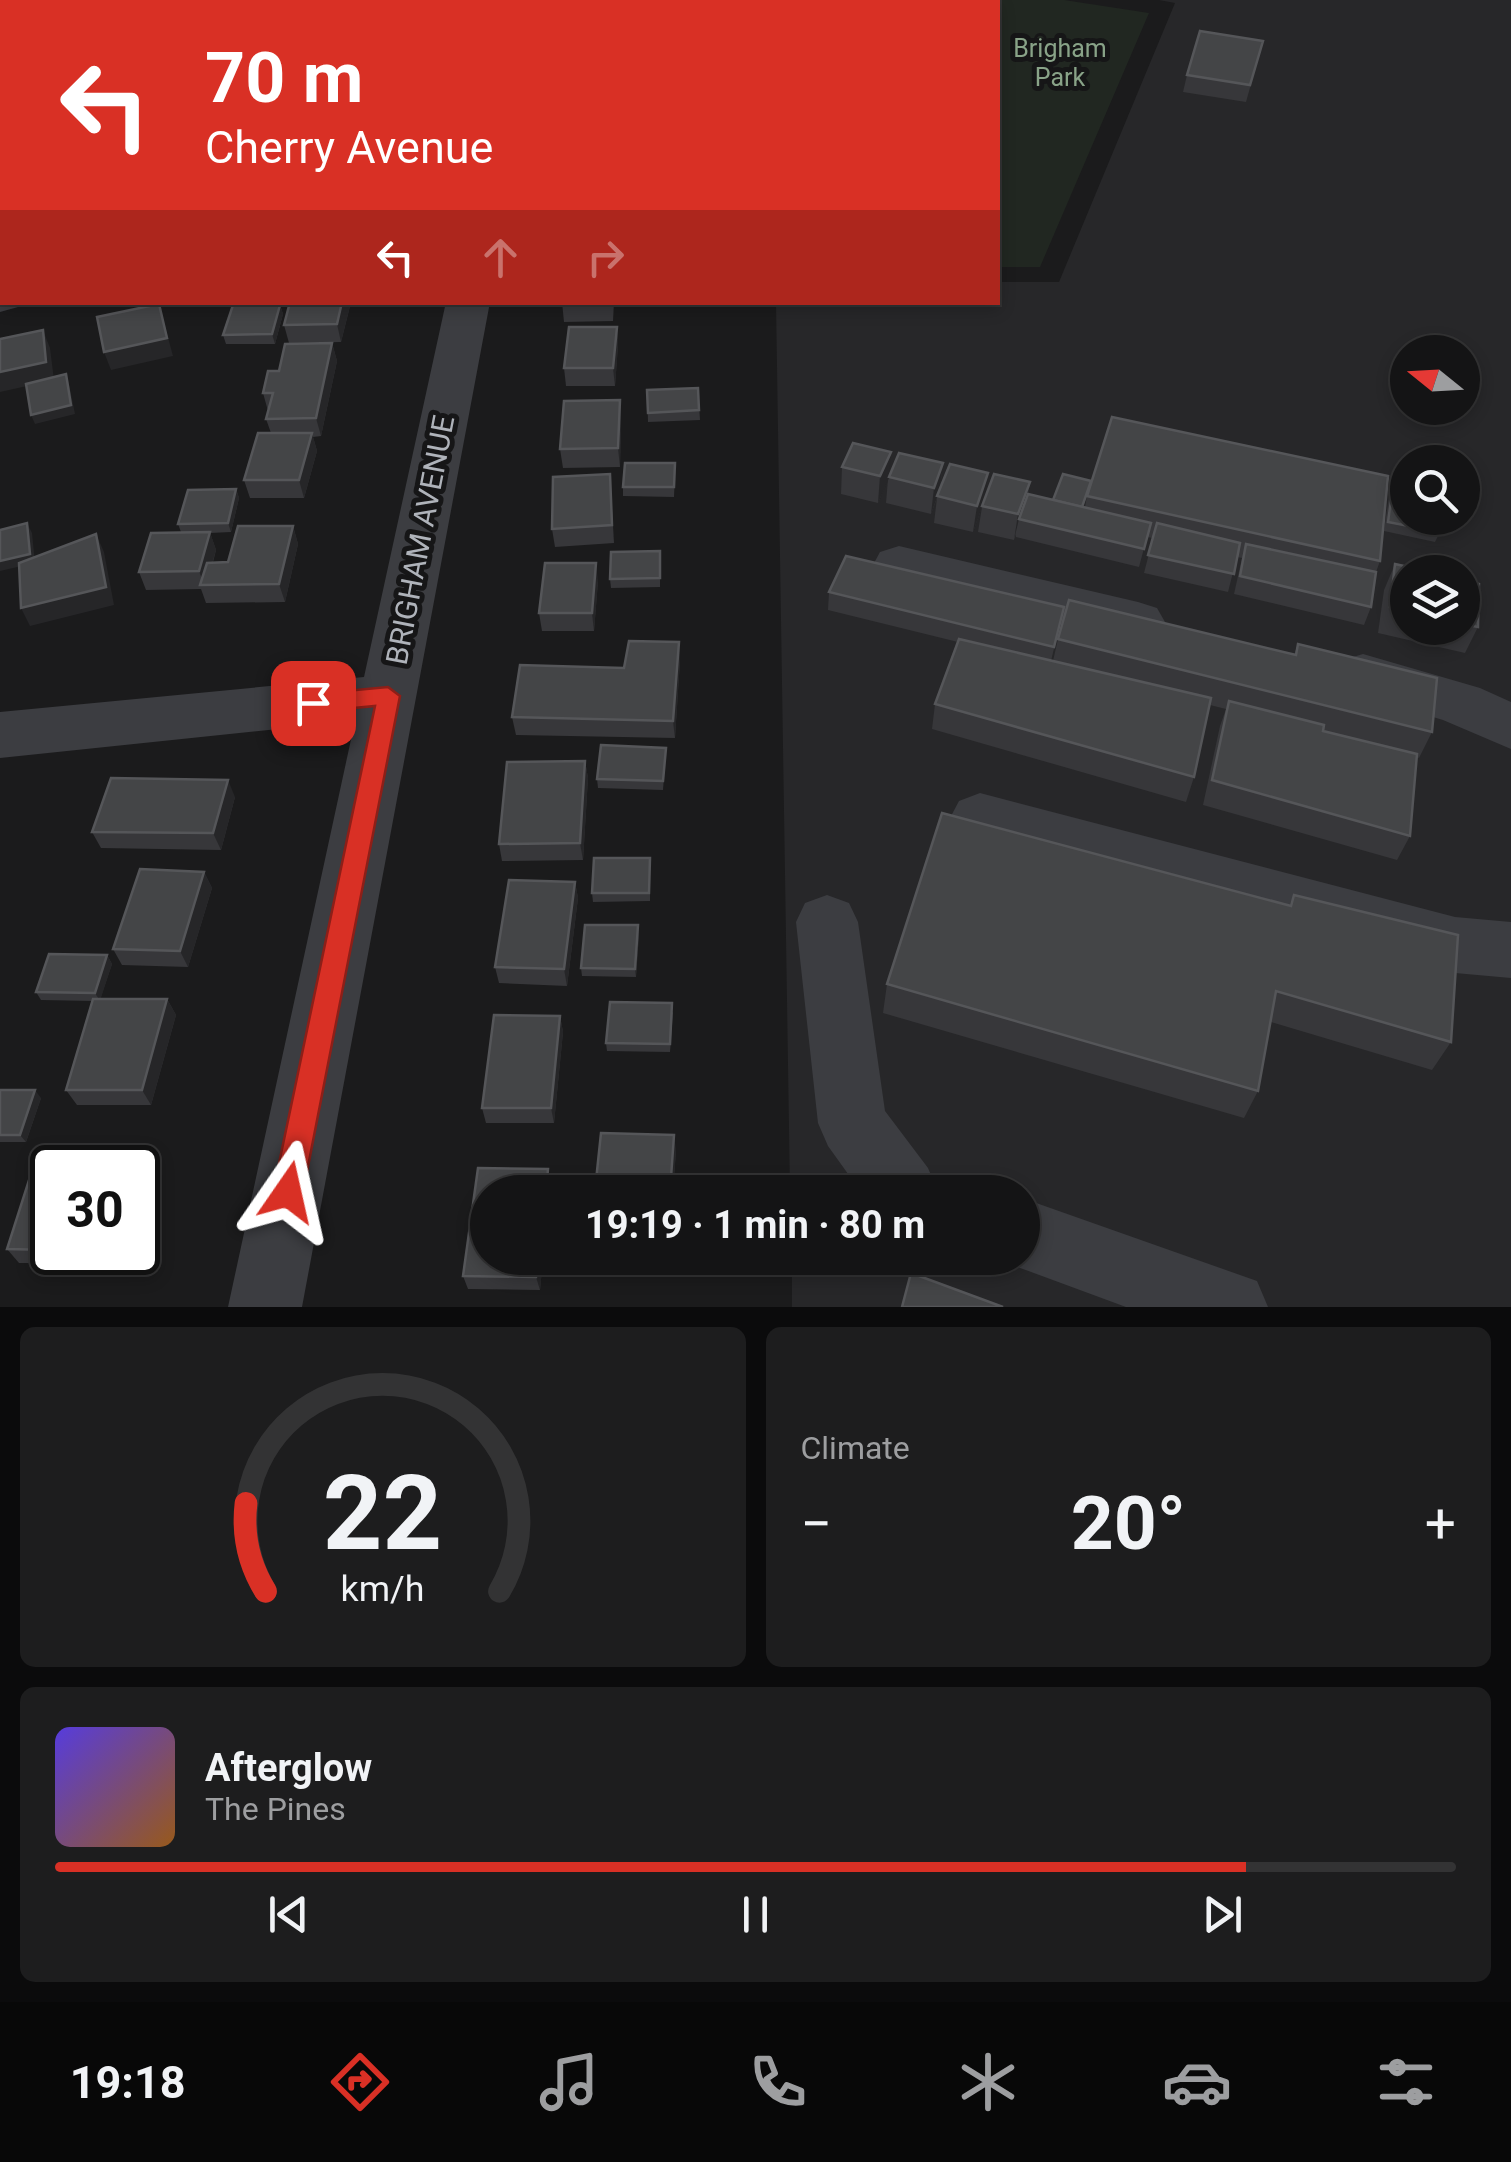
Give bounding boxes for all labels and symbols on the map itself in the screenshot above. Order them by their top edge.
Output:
park label: Brigham Park [1013,34,1107,92]
north arrow [1390,335,1480,425]
street label: BRIGHAM AVENUE [379,412,461,668]
pin [271,661,356,746]
position arrow [236,1140,340,1244]
speed limit sign: 30 [30,1145,160,1275]

